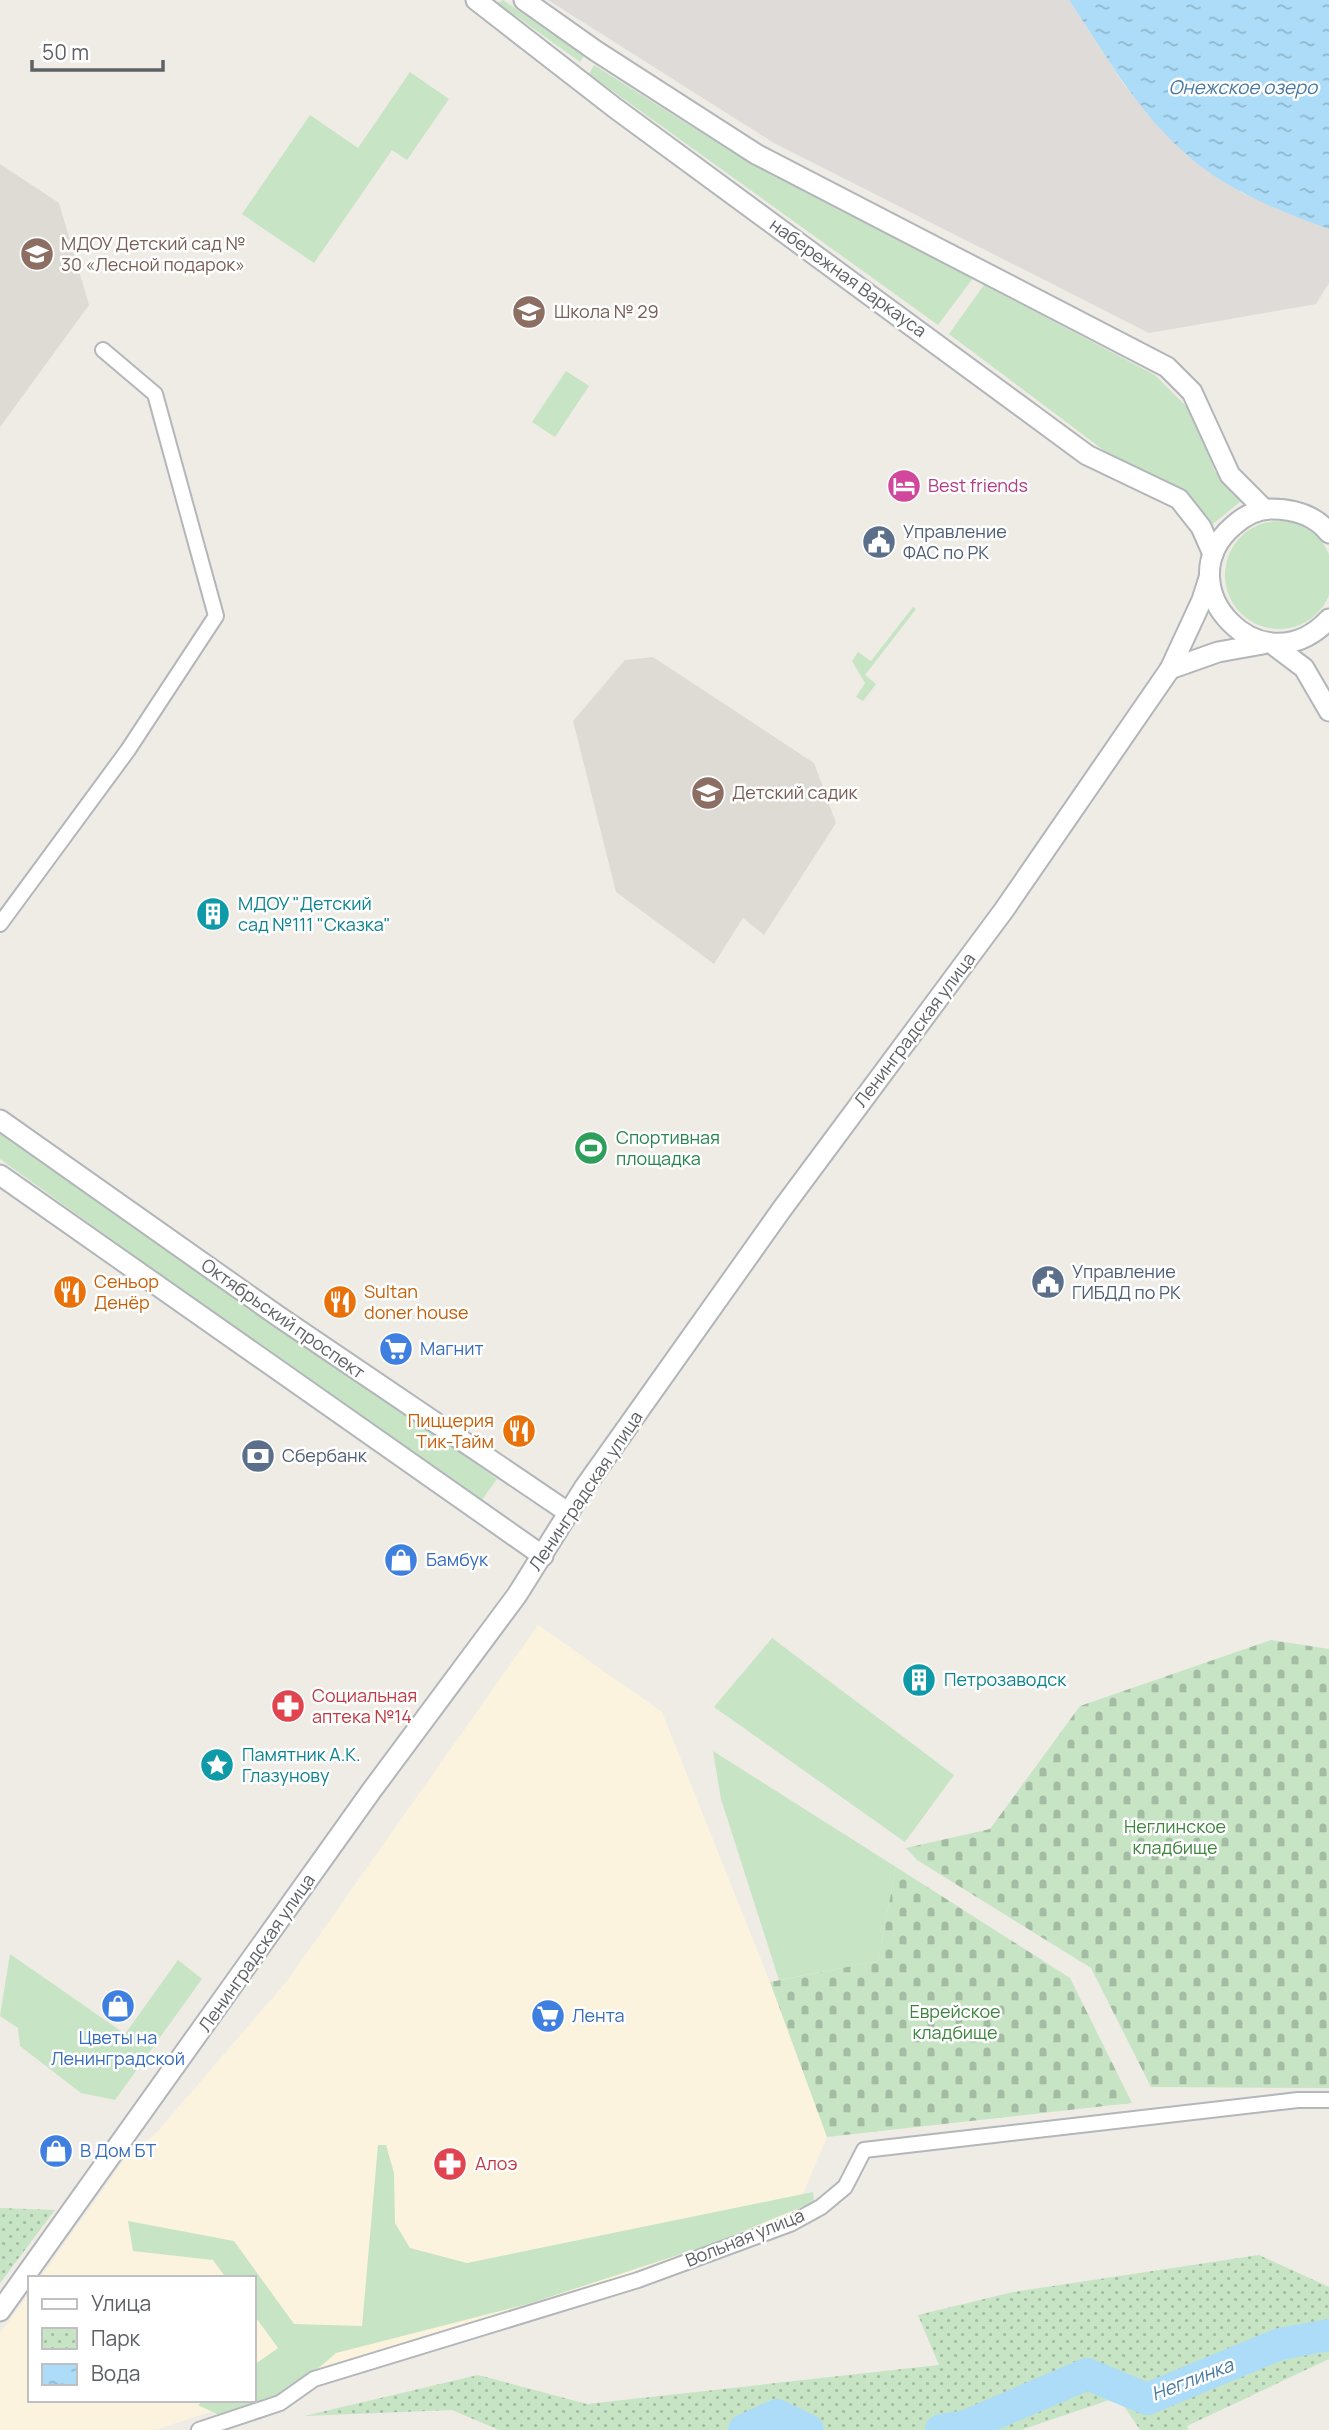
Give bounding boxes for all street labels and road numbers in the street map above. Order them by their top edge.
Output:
street label: набережная Варкауса [765,212,932,342]
street label: Ленинградская улица [848,947,980,1112]
street label: Октябрьский проспект [197,1253,370,1384]
street label: Ленинградская улица [523,1406,648,1575]
street label: Ленинградская улица [193,1869,320,2036]
street label: Вольная улица [682,2202,808,2272]

